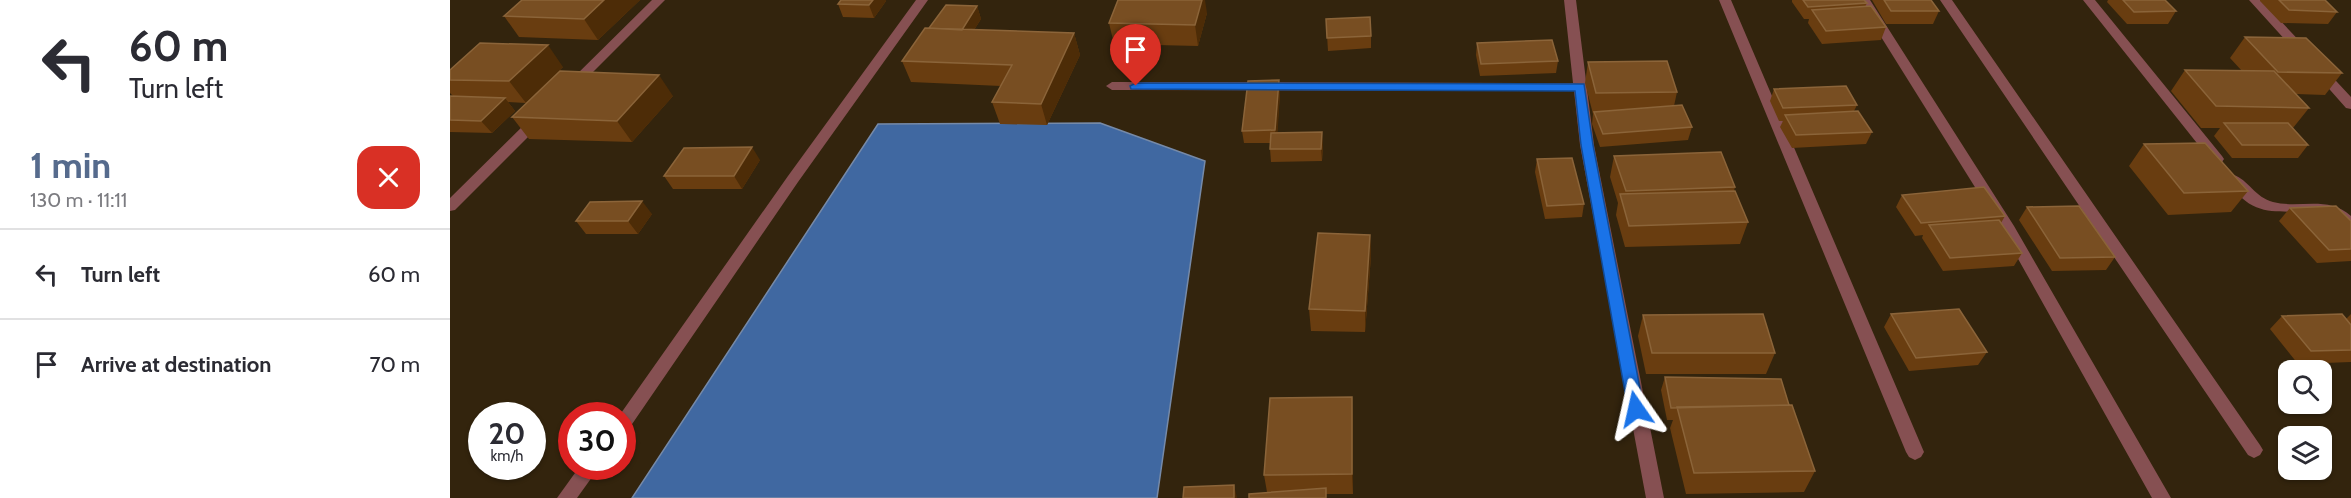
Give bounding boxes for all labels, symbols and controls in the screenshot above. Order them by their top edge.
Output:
text: 60 m [129,20,228,72]
icon: left [30,24,108,102]
pin [1110,24,1161,86]
icon: arrive [1119,33,1152,66]
text: Turn left [129,72,223,105]
text: 1 min [30,143,111,187]
button: close [357,146,420,209]
text: 130 m · 11:11 [30,188,127,212]
icon: left [30,258,63,291]
text: Turn left [81,261,160,288]
text: 60 m [368,261,420,288]
icon: arrive [30,348,63,381]
text: Arrive at destination [81,351,271,378]
text: 70 m [370,351,420,378]
map controls [2278,360,2332,480]
button: search [2278,360,2332,414]
position arrow [1604,377,1668,441]
speed limit sign: 30 [558,402,636,480]
text: 20 [488,415,526,452]
button: layers [2278,426,2332,480]
text: km/h [491,447,523,465]

